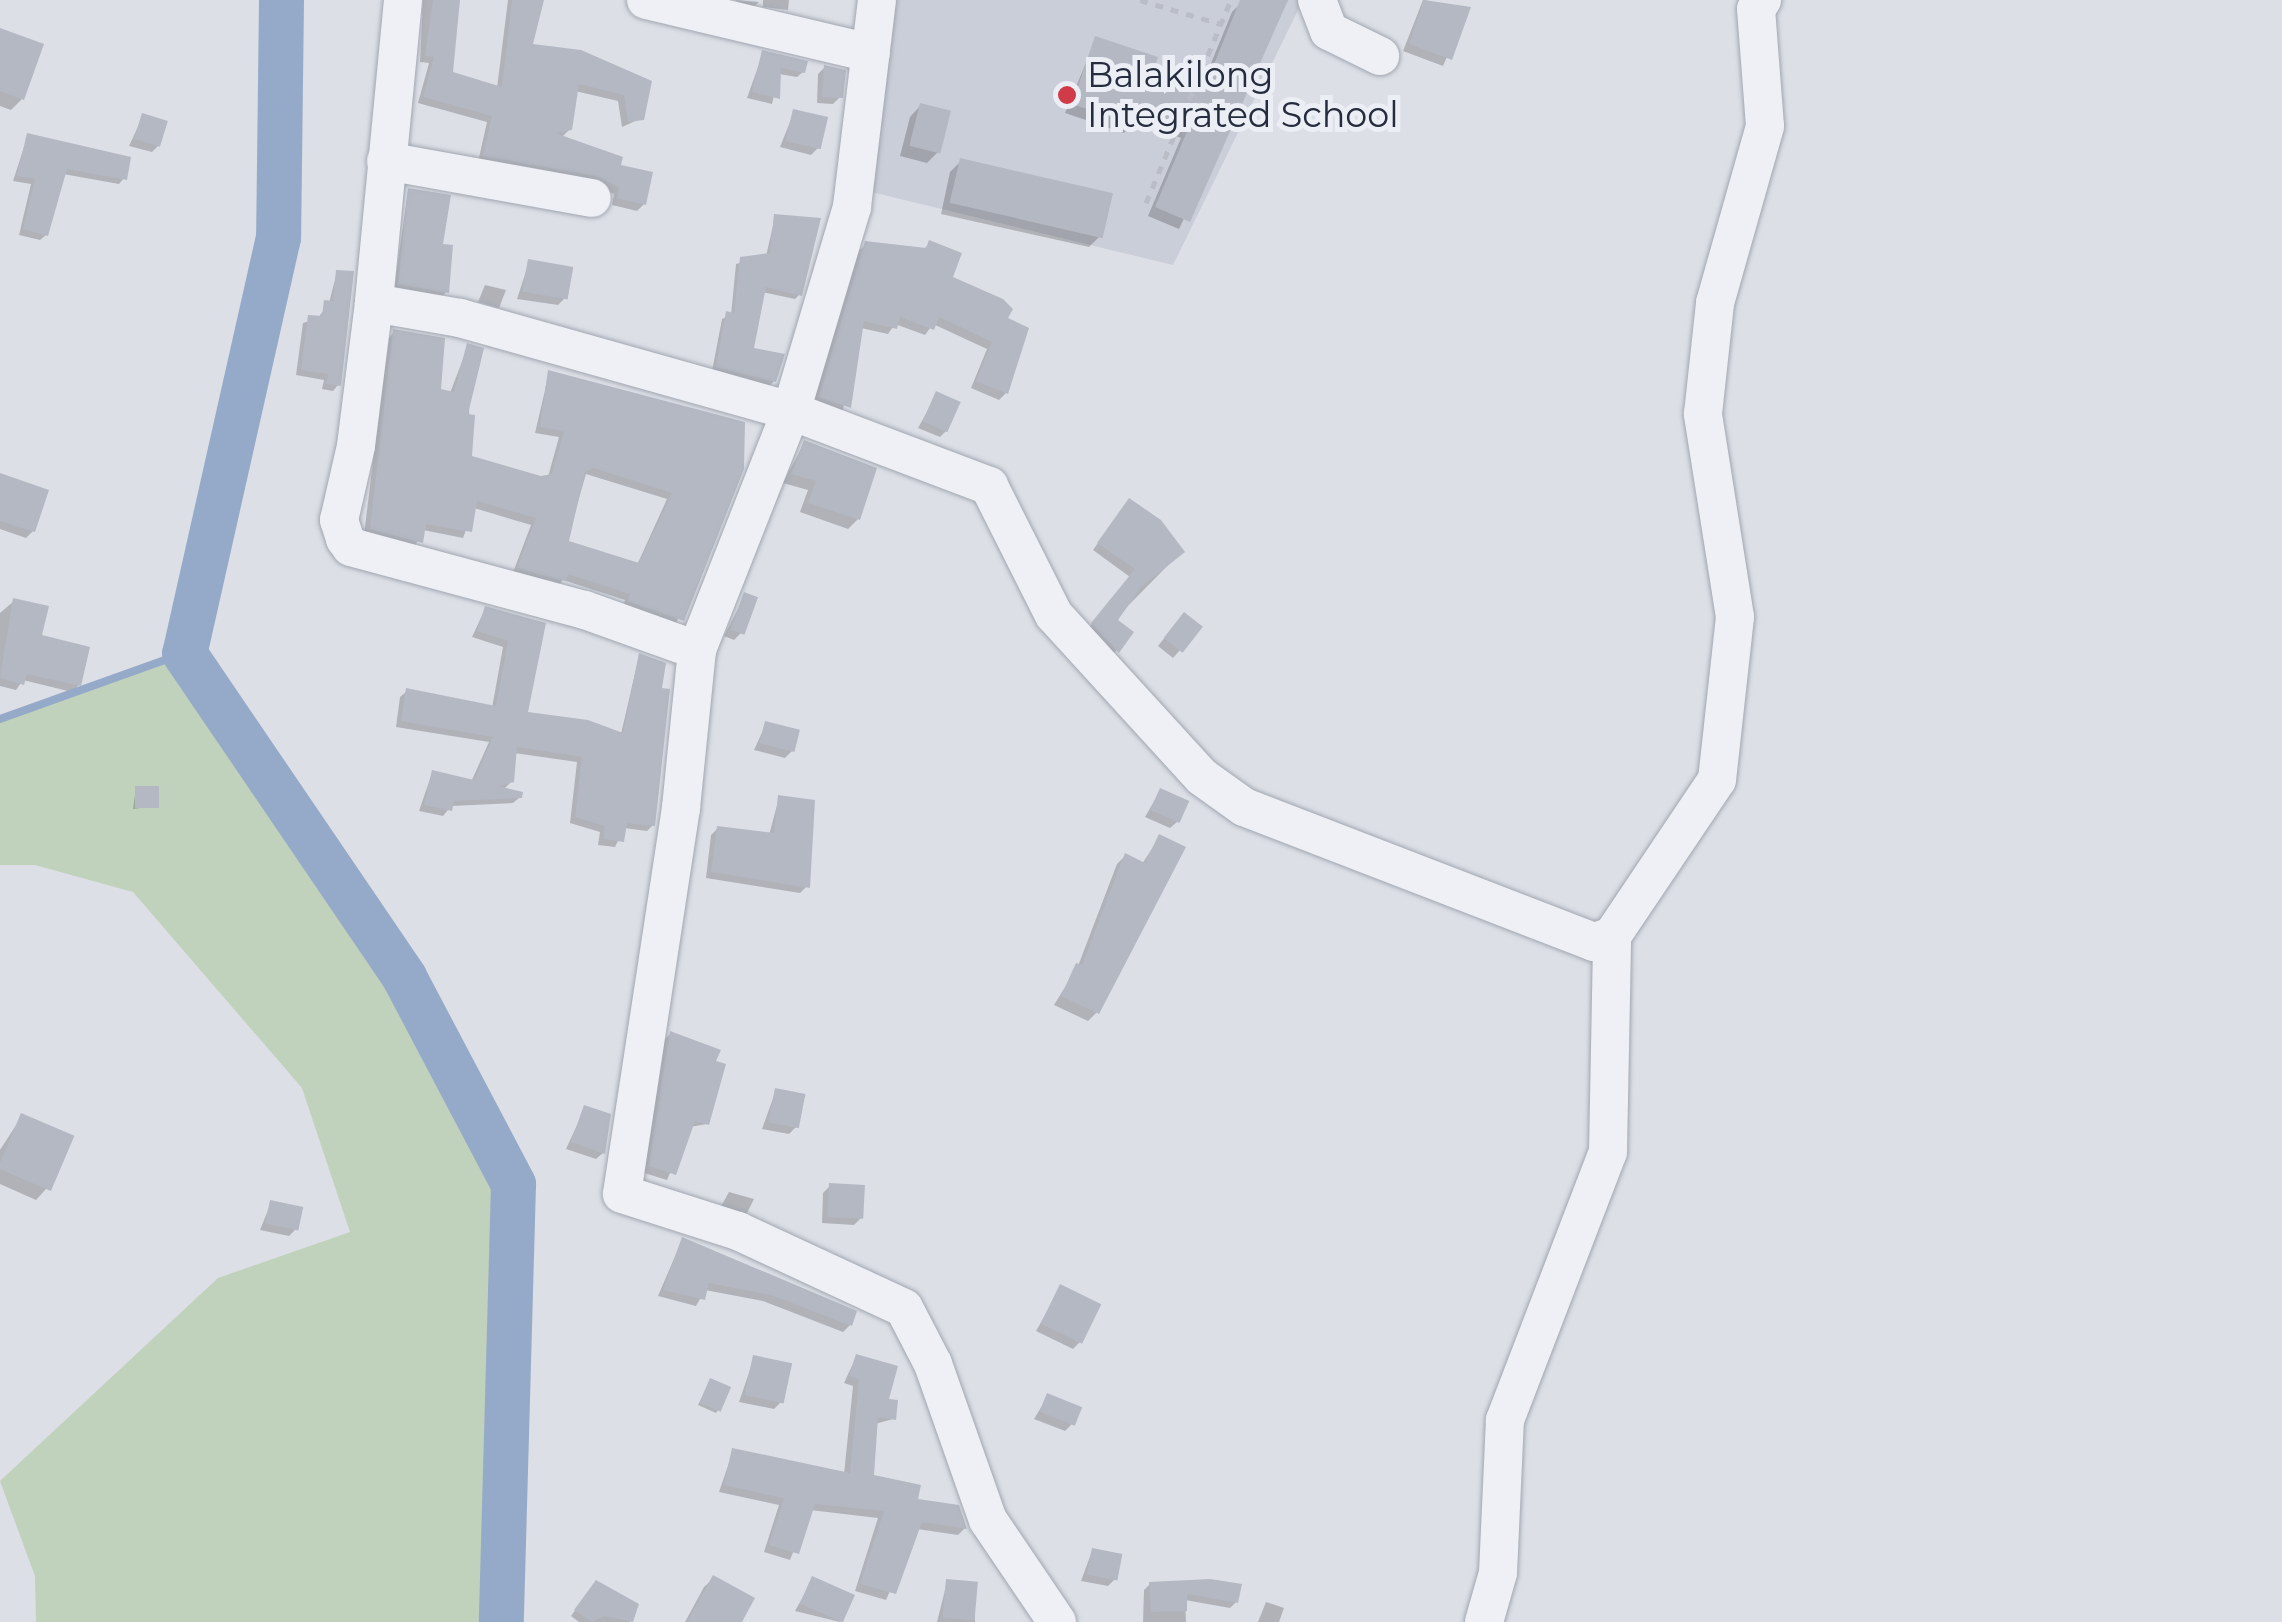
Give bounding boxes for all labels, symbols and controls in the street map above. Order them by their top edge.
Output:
place label: Balakilong Integrated School [1087,54,1399,136]
marker: Balakilong Integrated School [1056,84,1078,106]

